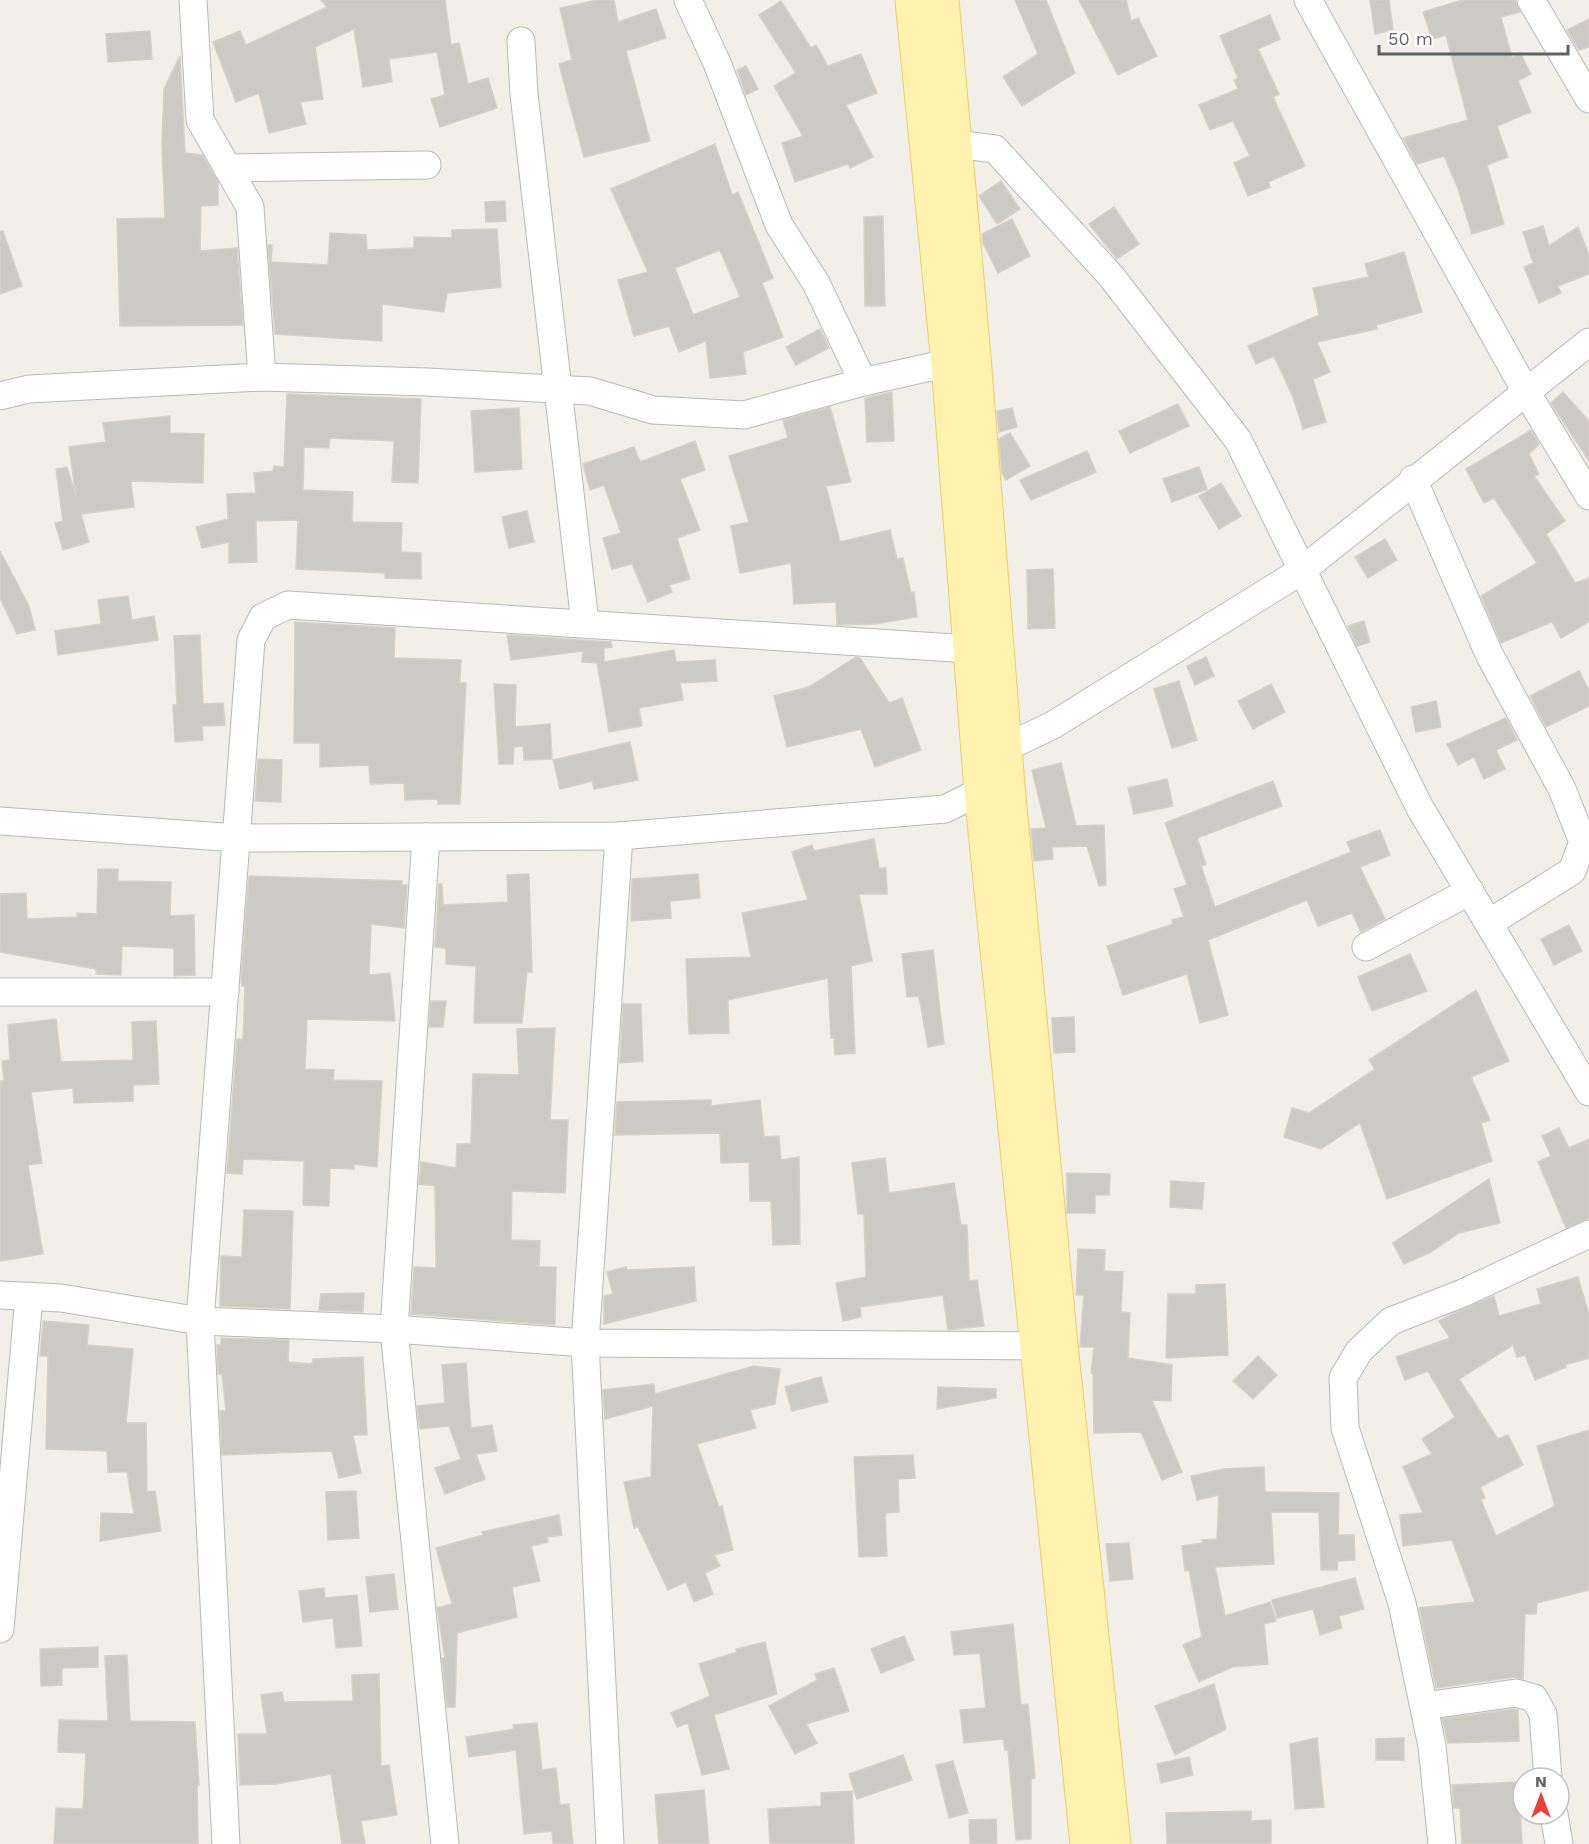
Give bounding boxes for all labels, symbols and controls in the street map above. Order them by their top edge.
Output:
scale bar [1379,18,1568,56]
text: 50 m [1388,28,1433,49]
north arrow [1511,1766,1571,1826]
text: N [1535,1772,1547,1791]

